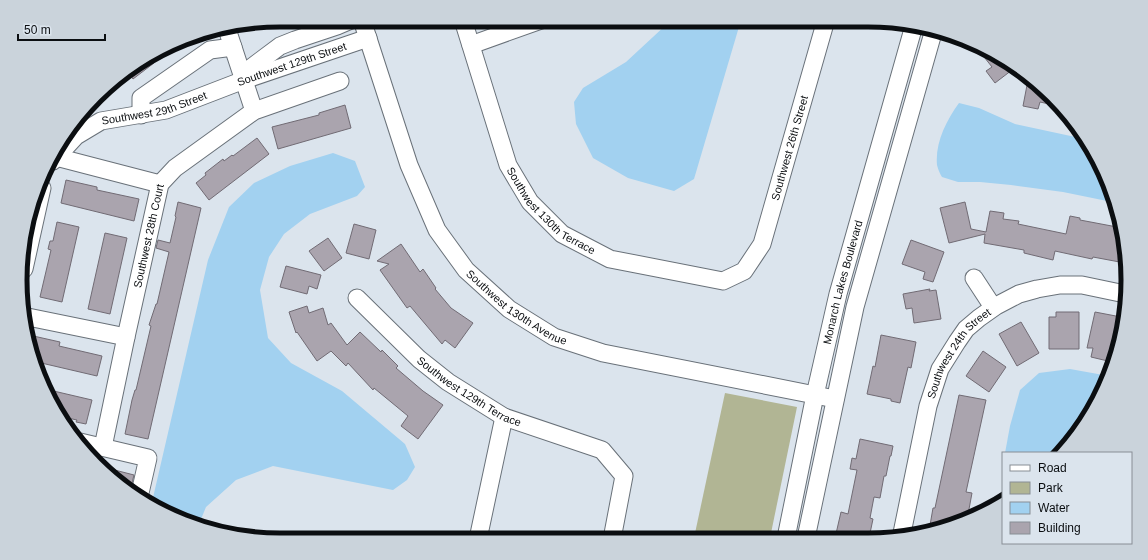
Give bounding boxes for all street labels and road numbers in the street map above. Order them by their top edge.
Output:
street label: Southwest 129th Street [235,40,348,88]
street label: Southwest 29th Street [101,89,208,127]
street label: Southwest 26th Street [769,94,810,202]
street label: Southwest 130th Terrace [505,165,597,256]
street label: Southwest 28th Court [131,183,166,289]
street label: Monarch Lakes Boulevard [821,219,865,346]
street label: Southwest 130th Avenue [464,267,568,347]
street label: Southwest 24th Street [925,306,993,400]
street label: Southwest 129th Terrace [415,354,523,428]

